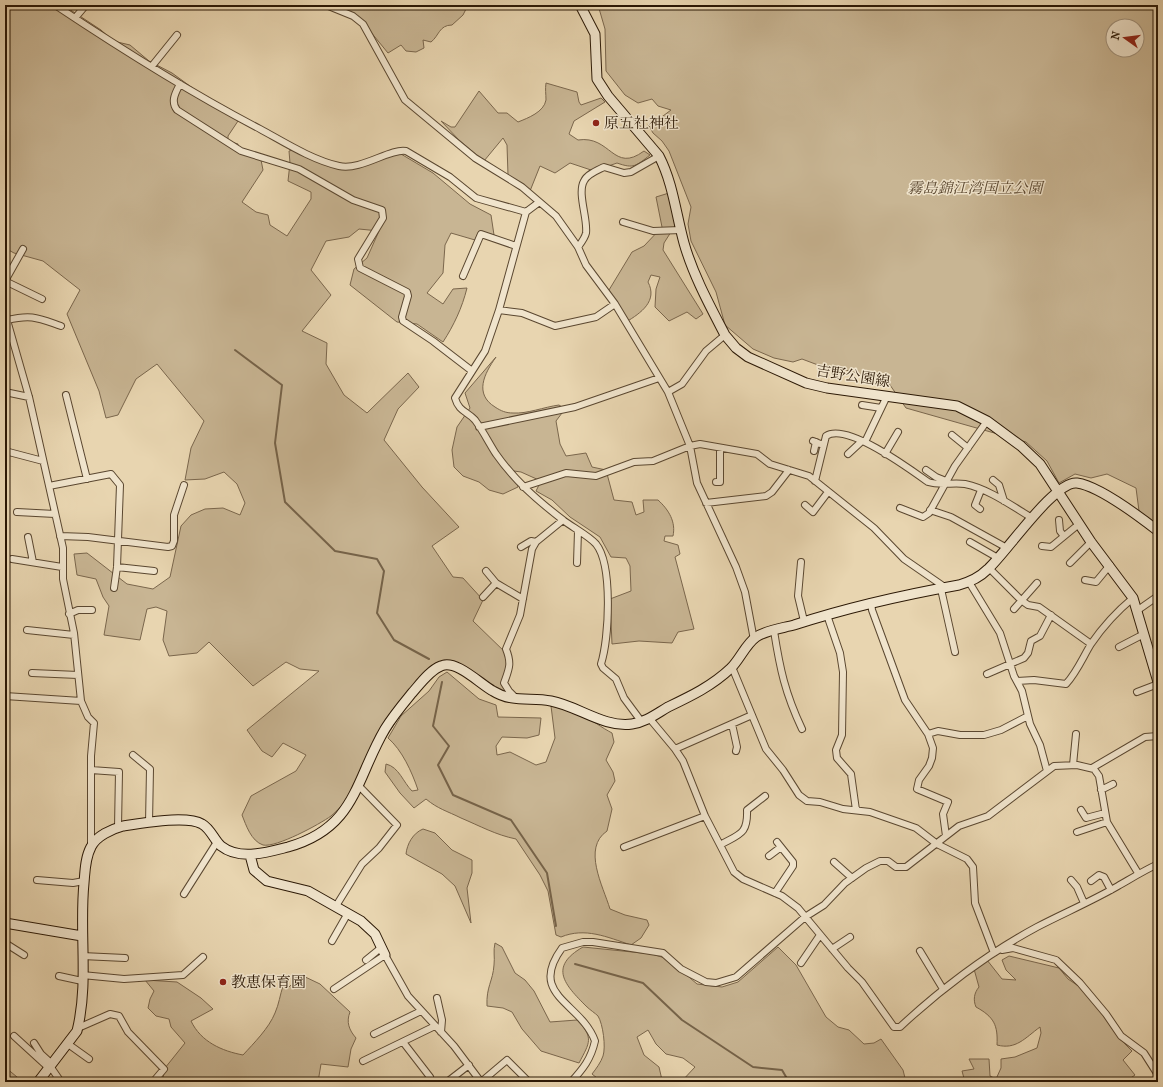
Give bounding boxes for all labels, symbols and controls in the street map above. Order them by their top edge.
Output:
north arrow [1105,18,1145,58]
text: N [1108,29,1123,41]
place label: 原五社神社 [604,114,679,132]
marker: 原五社神社 [591,118,601,128]
park label: 霧島錦江湾国立公園 [907,179,1045,197]
street label: 吉野公園線 [815,361,891,391]
place label: 教恵保育園 [231,973,306,991]
marker: 教恵保育園 [218,977,228,987]

